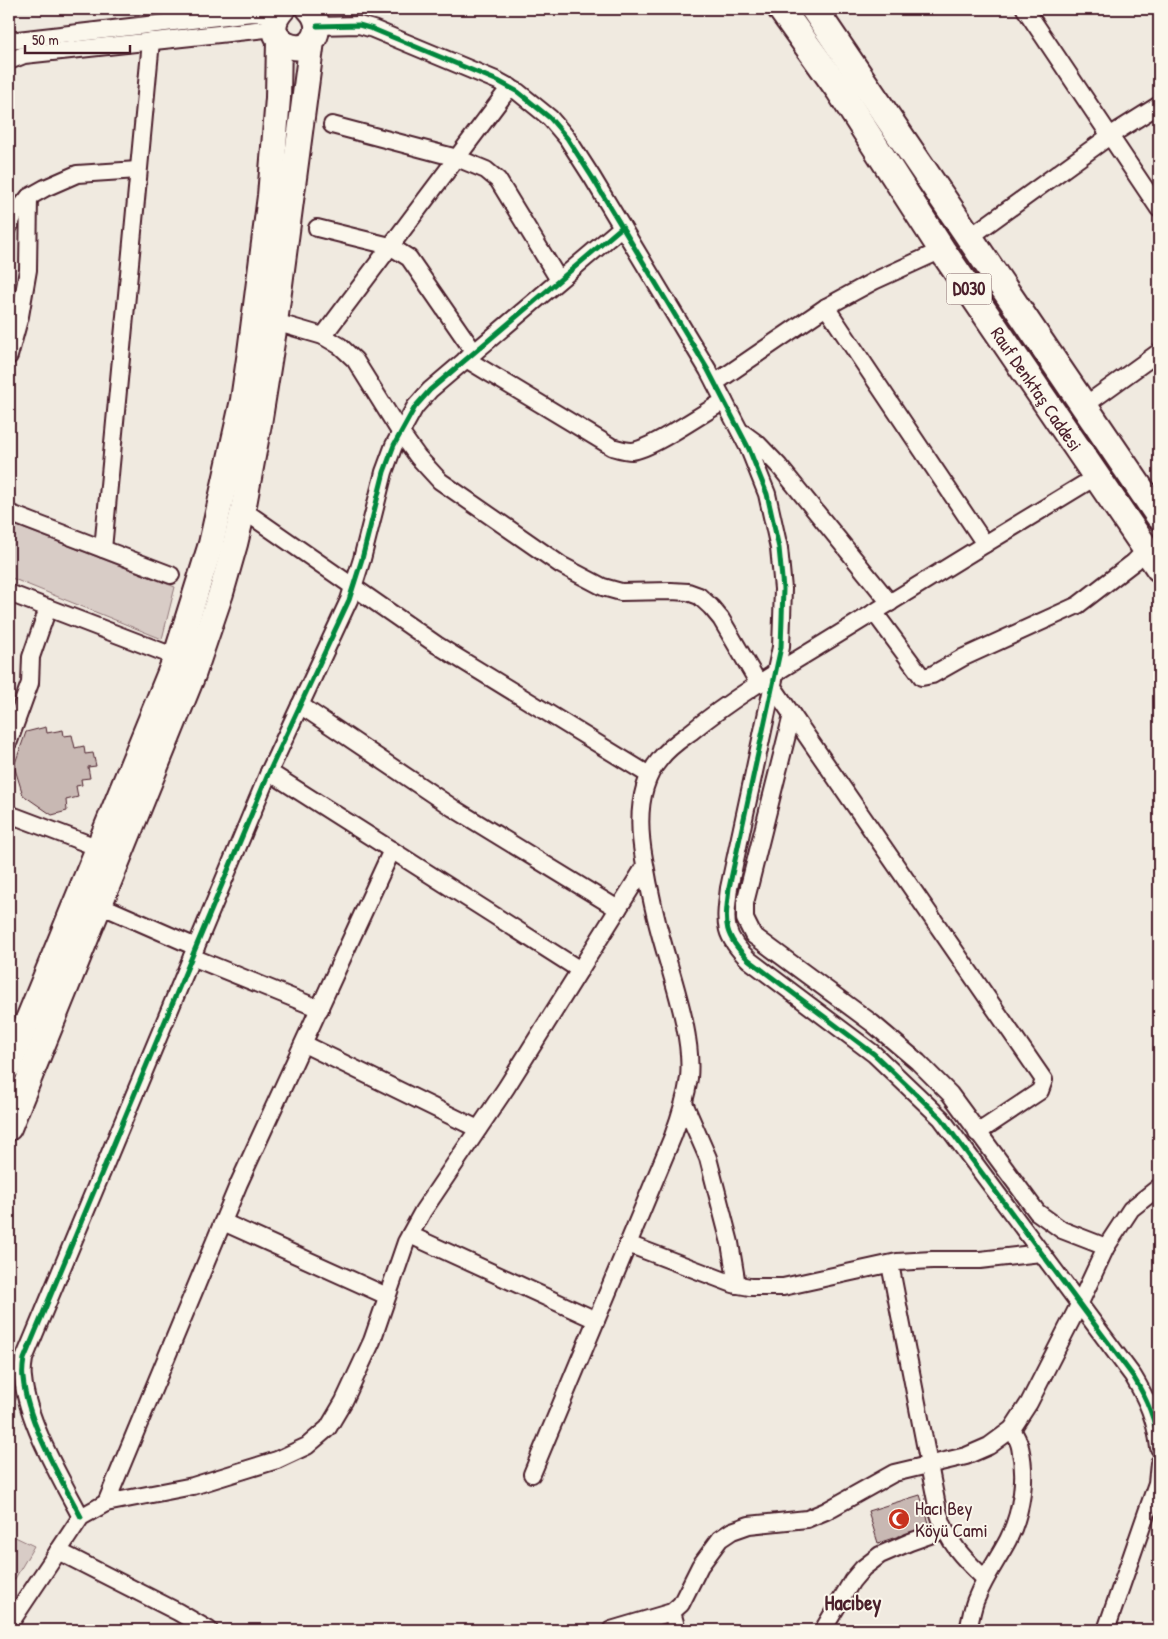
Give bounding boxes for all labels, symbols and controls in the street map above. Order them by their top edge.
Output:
scale bar [25,22,130,54]
text: 50 m [32,29,59,50]
road number: D030 [946,274,992,304]
street label: Rauf Denktaş Caddesi [985,321,1089,456]
place label: Hacı Bey Köyü Cami [915,1495,988,1543]
mosque icon: Hacı Bey Köyü Cami [887,1507,911,1531]
district label: Hacıbey [825,1588,882,1618]

